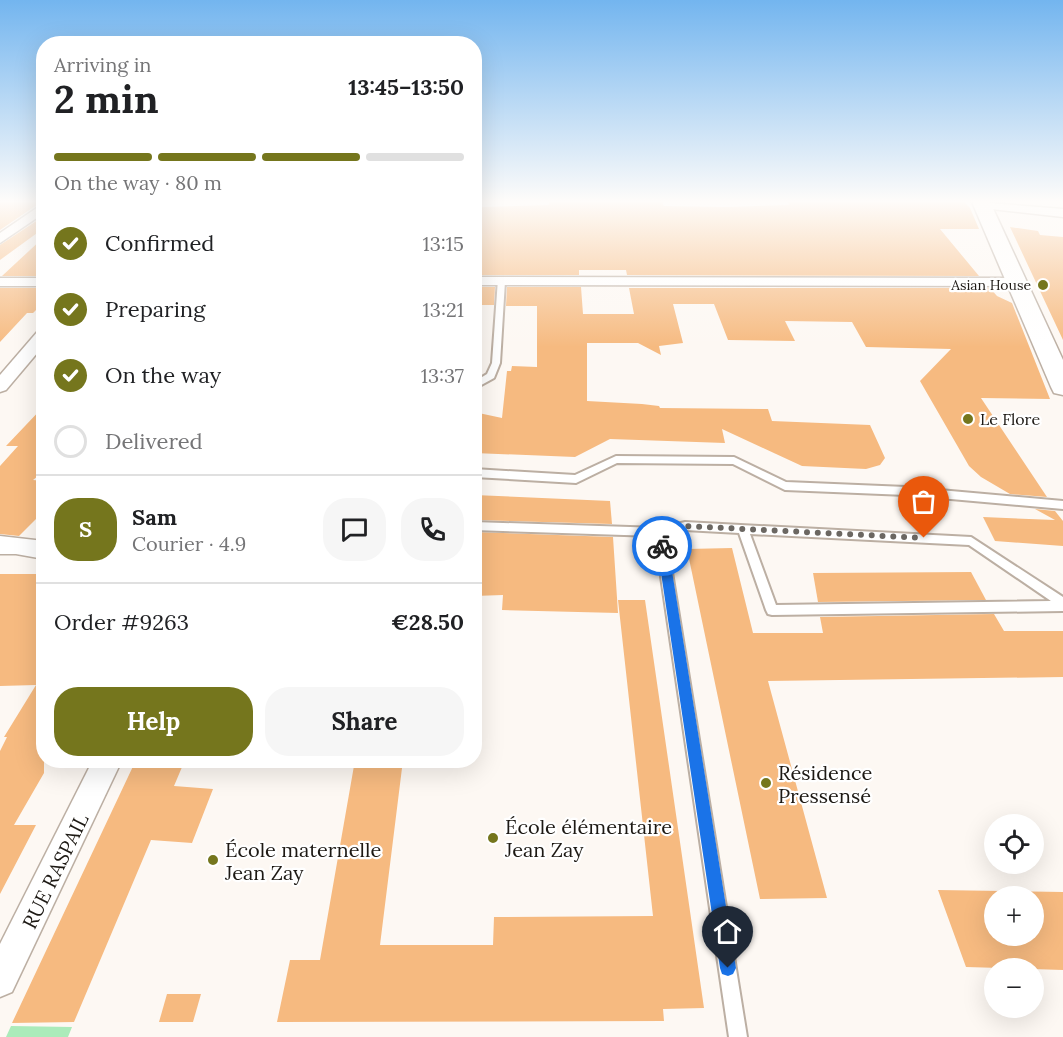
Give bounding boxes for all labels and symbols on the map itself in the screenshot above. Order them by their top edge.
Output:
place label: Asian House [950,276,1031,294]
marker: Asian House [1036,278,1050,292]
place label: Le Flore [980,409,1040,429]
marker: Le Flore [961,412,975,426]
pin [898,476,949,538]
courier [632,516,692,576]
place label: Résidence Pressensé [778,760,873,808]
marker: Résidence Pressensé [759,776,773,790]
street label: RUE RASPAIL [16,809,94,933]
place label: École élémentaire Jean Zay [504,814,672,862]
marker: École élémentaire Jean Zay [486,831,500,845]
place label: École maternelle Jean Zay [224,837,381,885]
marker: École maternelle Jean Zay [206,853,220,867]
pin [702,906,753,968]

